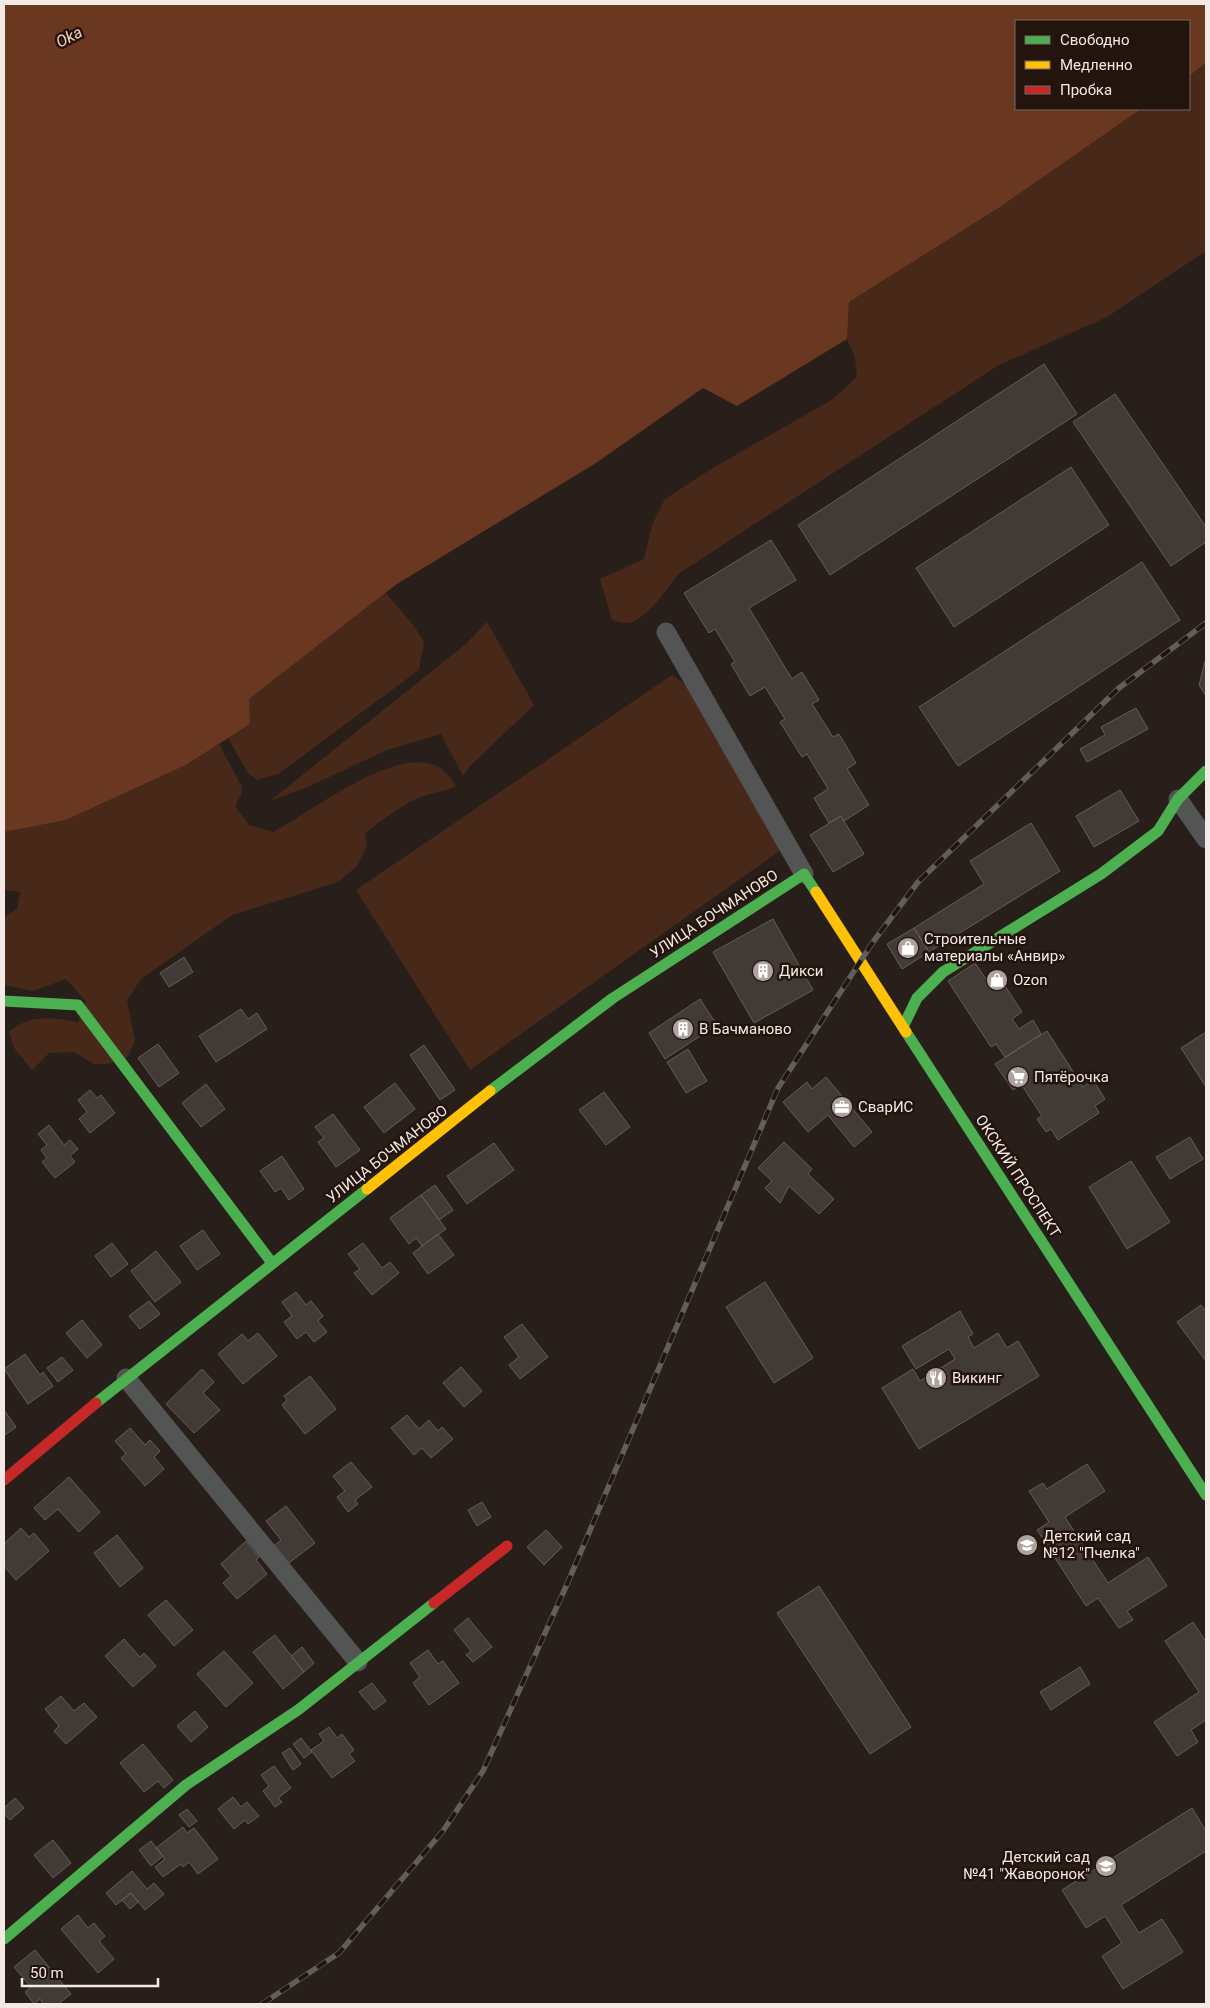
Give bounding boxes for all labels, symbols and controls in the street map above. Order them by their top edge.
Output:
legend [1015,20,1190,110]
water label: Oka [53,22,85,52]
text: Свободно [1060,31,1129,49]
text: Медленно [1060,56,1133,74]
text: Пробка [1060,81,1112,99]
street label: УЛИЦА БОЧМАНОВО [647,866,781,962]
place label: Строительные материалы «Анвир» [924,930,1065,965]
shop icon: Строительные материалы «Анвир» [896,936,920,960]
building icon: Дикси [751,959,775,983]
place label: Дикси [779,962,823,980]
shop icon: Ozon [985,968,1009,992]
place label: Ozon [1013,971,1047,989]
building icon: В Бачманово [671,1017,695,1041]
place label: В Бачманово [699,1020,791,1038]
supermarket icon: Пятёрочка [1006,1065,1030,1089]
place label: Пятёрочка [1034,1068,1109,1086]
office icon: СварИС [830,1095,854,1119]
place label: СварИС [858,1098,914,1116]
street label: УЛИЦА БОЧМАНОВО [323,1101,451,1207]
street label: ОКСКИЙ ПРОСПЕКТ [972,1111,1064,1241]
restaurant icon: Викинг [924,1366,948,1390]
place label: Викинг [952,1369,1002,1387]
place label: Детский сад №12 "Пчелка" [1043,1527,1140,1562]
school or university icon: Детский сад №12 "Пчелка" [1015,1533,1039,1557]
place label: Детский сад №41 "Жаворонок" [963,1848,1090,1883]
school or university icon: Детский сад №41 "Жаворонок" [1094,1854,1118,1878]
scale bar [22,1956,159,1988]
text: 50 m [30,1964,64,1982]

